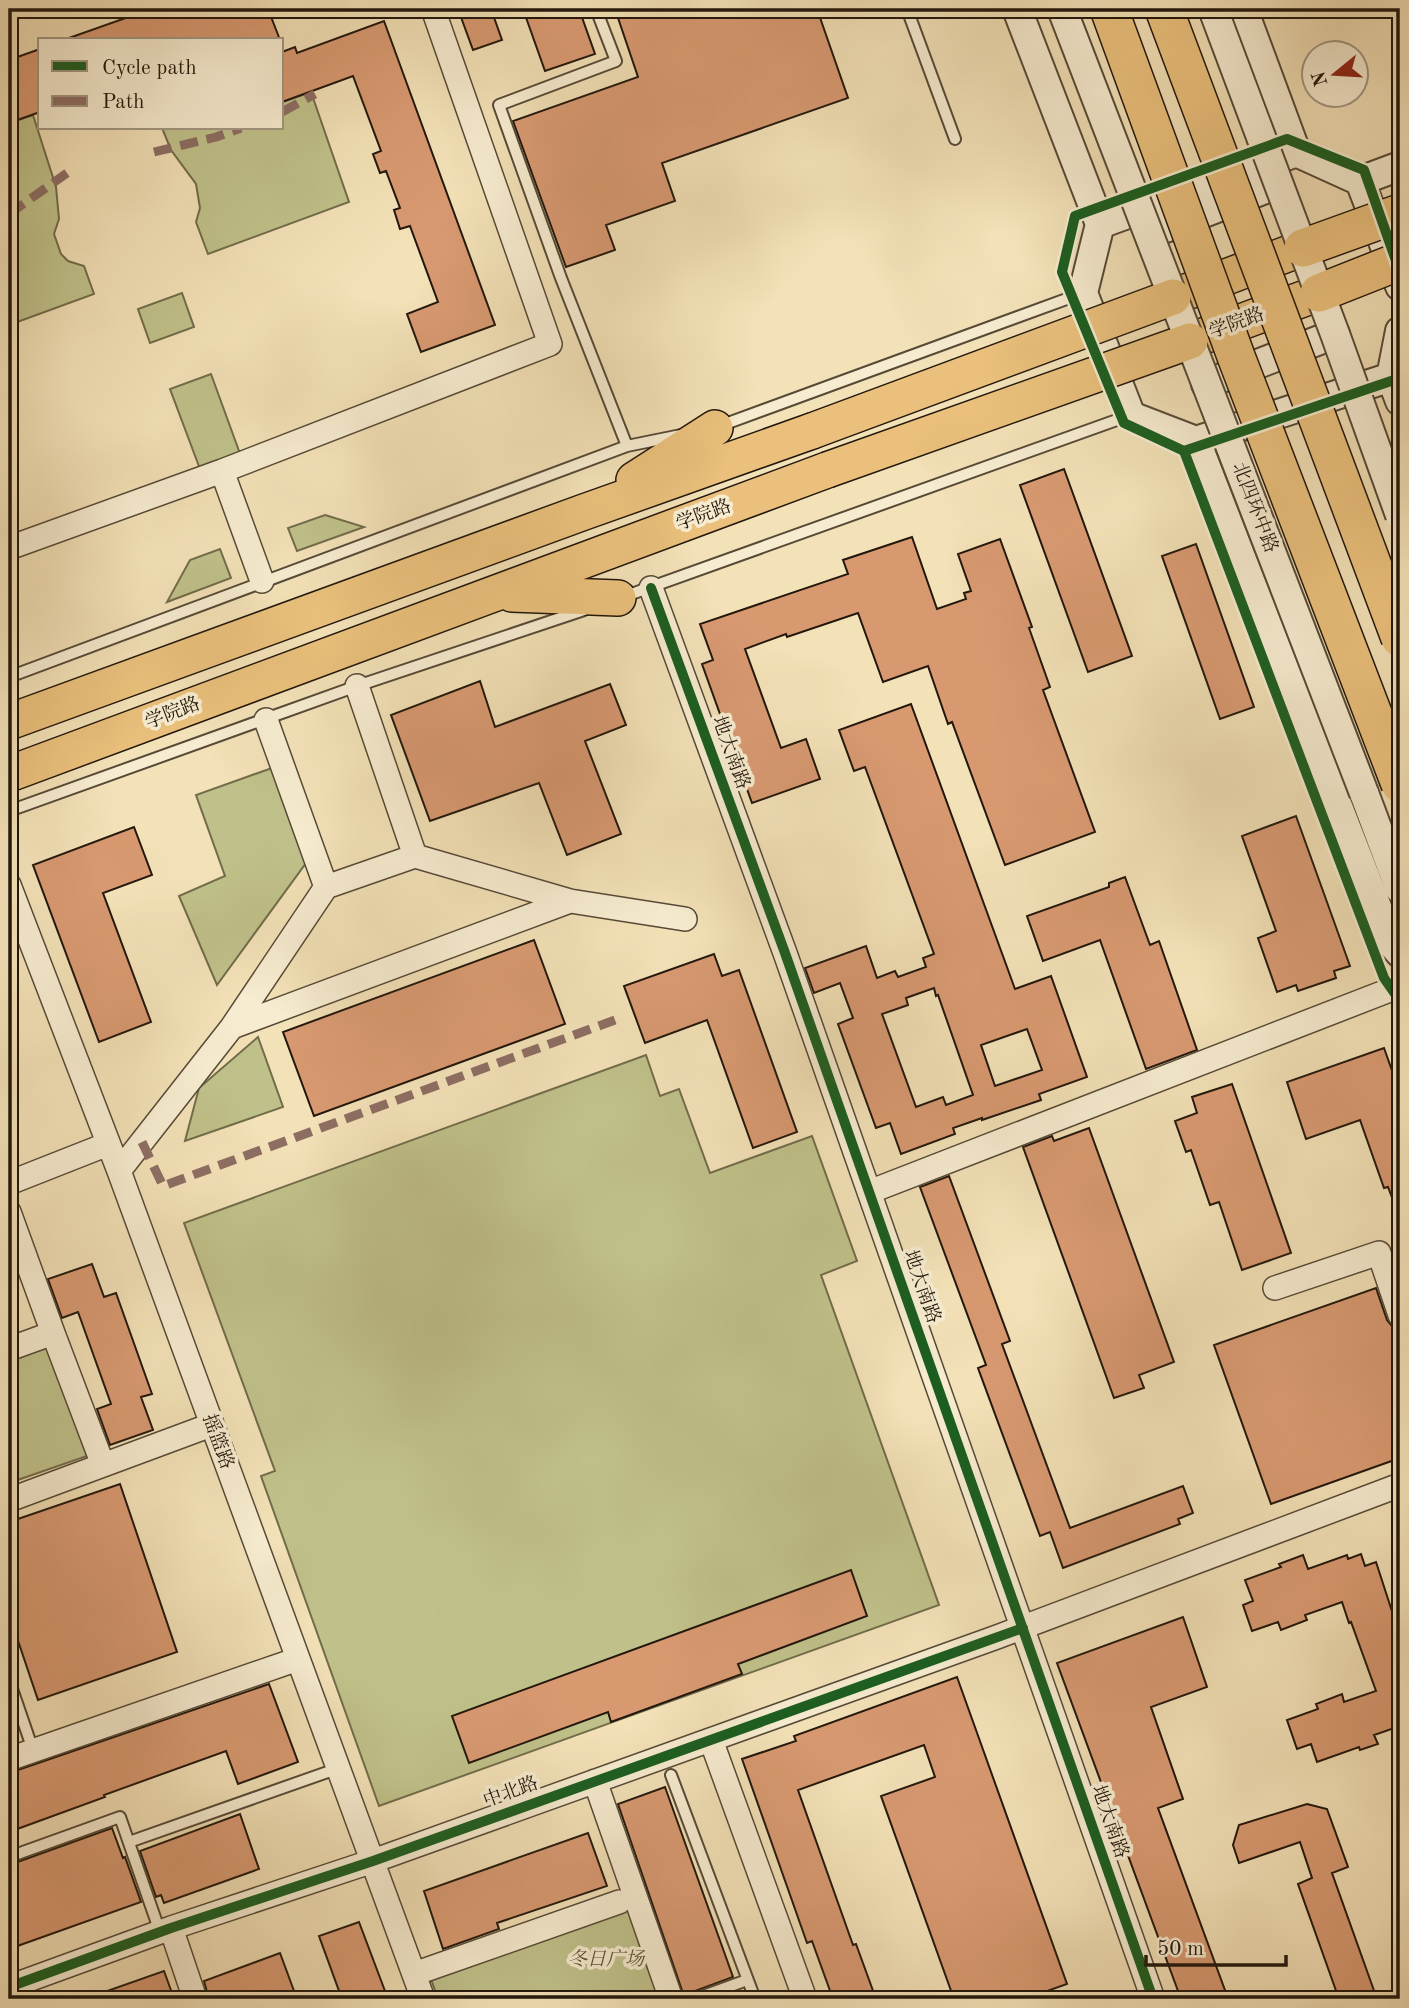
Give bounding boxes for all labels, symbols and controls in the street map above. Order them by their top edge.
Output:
legend [38,38,284,130]
north arrow [1300,38,1370,108]
text: Cycle path [102,58,197,79]
text: N [1310,68,1332,88]
text: Path [102,92,145,113]
street label: 学院路 [1206,303,1267,343]
street label: 北四环中路 [1228,460,1282,556]
street label: 学院路 [673,495,734,535]
street label: 学院路 [142,693,203,733]
street label: 地大南路 [708,713,755,792]
street label: 地大南路 [900,1247,945,1326]
street label: 摇篮路 [198,1411,238,1472]
street label: 中北路 [480,1772,541,1812]
street label: 地大南路 [1088,1782,1133,1861]
scale bar [1146,1924,1286,1968]
text: 50 m [1157,1939,1204,1960]
park label: 冬日广场 [568,1948,646,1970]

